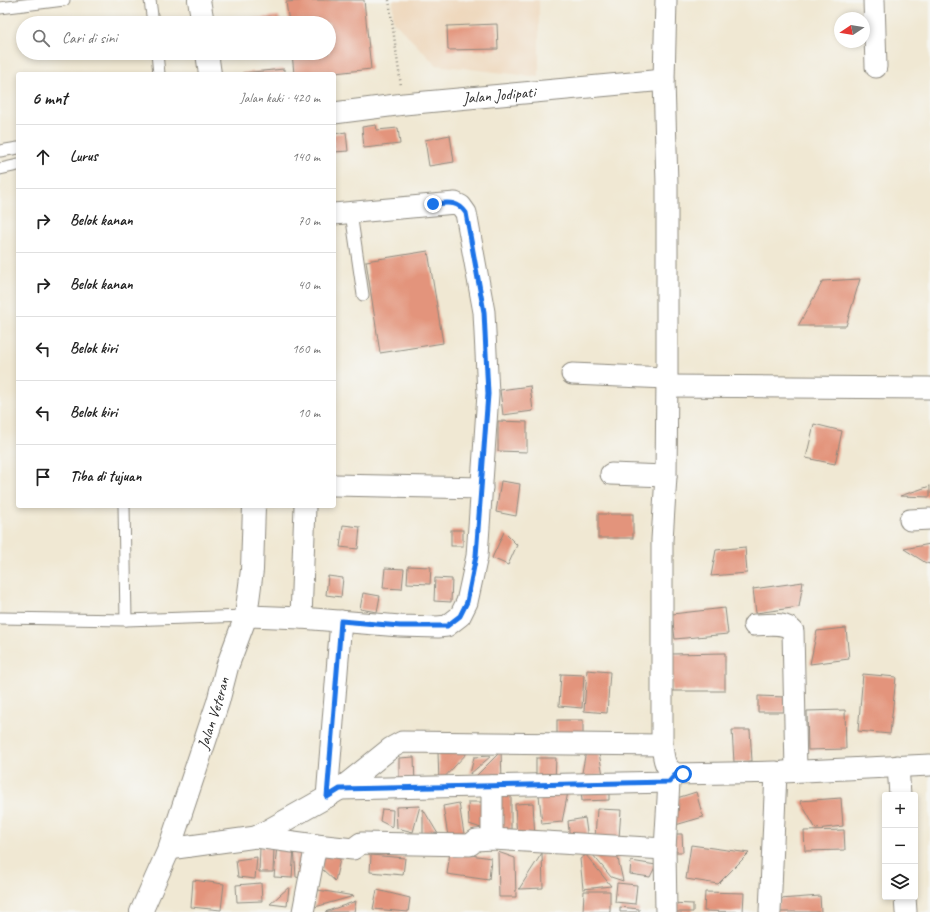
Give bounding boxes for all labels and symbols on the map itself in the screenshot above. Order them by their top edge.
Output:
north arrow [834,12,870,48]
street label: Jalan Jodipati [461,82,538,109]
route end [424,195,442,213]
street label: Jalan Veteran [193,674,234,753]
route start [674,765,692,783]

